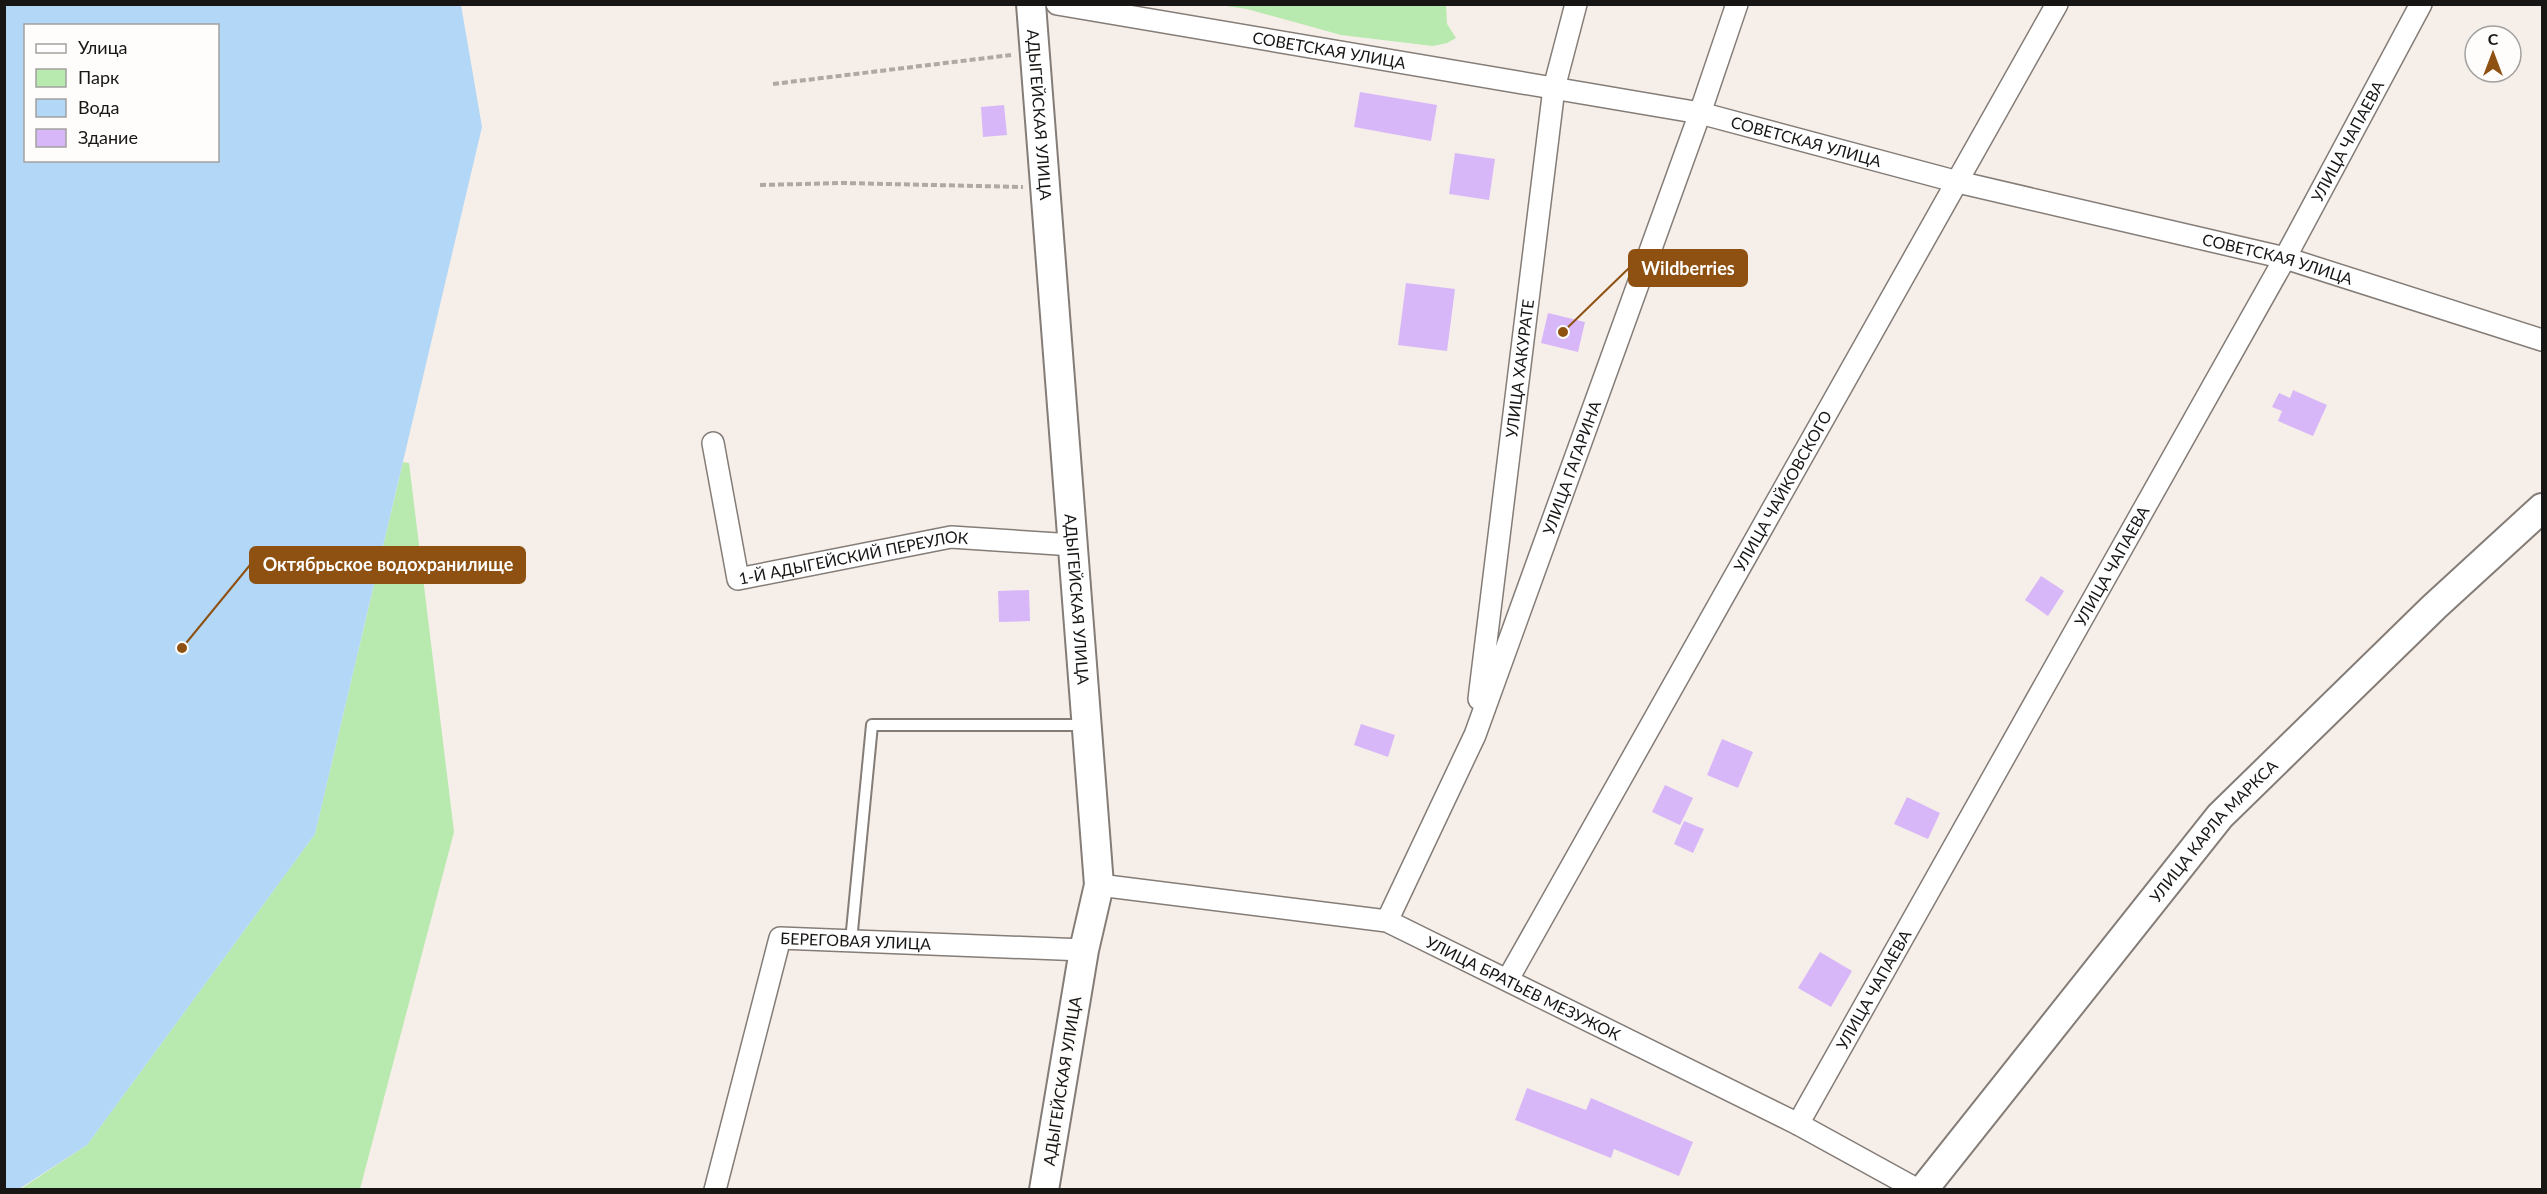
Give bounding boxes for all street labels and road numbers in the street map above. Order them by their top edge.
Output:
street label: СОВЕТСКАЯ УЛИЦА [1251,27,1407,72]
street label: АДЫГЕЙСКАЯ УЛИЦА [1024,29,1056,201]
street label: УЛИЦА ЧАПАЕВА [2307,77,2387,205]
street label: СОВЕТСКАЯ УЛИЦА [1729,112,1884,170]
street label: СОВЕТСКАЯ УЛИЦА [2201,229,2355,288]
street label: УЛИЦА ХАКУРАТЕ [1501,298,1537,439]
street label: УЛИЦА ГАГАРИНА [1538,398,1604,537]
street label: УЛИЦА ЧАЙКОВСКОГО [1729,407,1835,575]
street label: УЛИЦА ЧАПАЕВА [2070,502,2153,629]
street label: АДЫГЕЙСКАЯ УЛИЦА [1061,513,1094,686]
street label: 1-Й АДЫГЕЙСКИЙ ПЕРЕУЛОК [737,527,969,588]
street label: УЛИЦА КАРЛА МАРКСА [2145,755,2281,906]
street label: УЛИЦА ЧАПАЕВА [1832,926,1914,1053]
street label: БЕРЕГОВАЯ УЛИЦА [780,928,932,953]
street label: УЛИЦА БРАТЬЕВ МЕЗУЖОК [1423,932,1624,1044]
street label: АДЫГЕЙСКАЯ УЛИЦА [1039,995,1084,1167]

